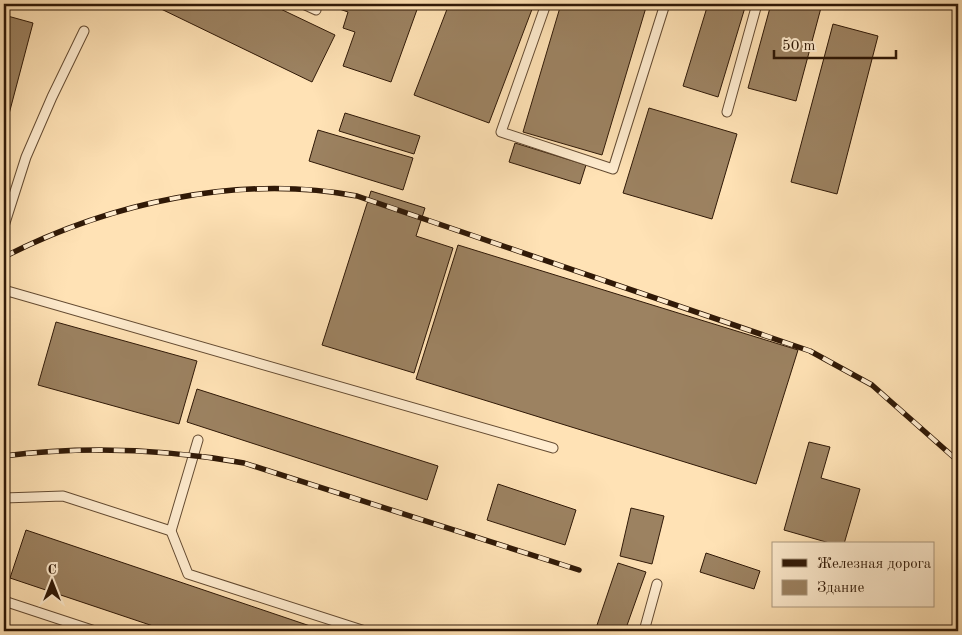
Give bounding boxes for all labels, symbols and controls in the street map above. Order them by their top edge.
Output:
scale bar [774,28,897,60]
text: 50 m [782,39,816,54]
legend [772,542,934,608]
text: Железная дорога [817,557,932,572]
north arrow [28,558,78,608]
text: С [47,563,57,577]
text: Здание [817,581,864,596]

